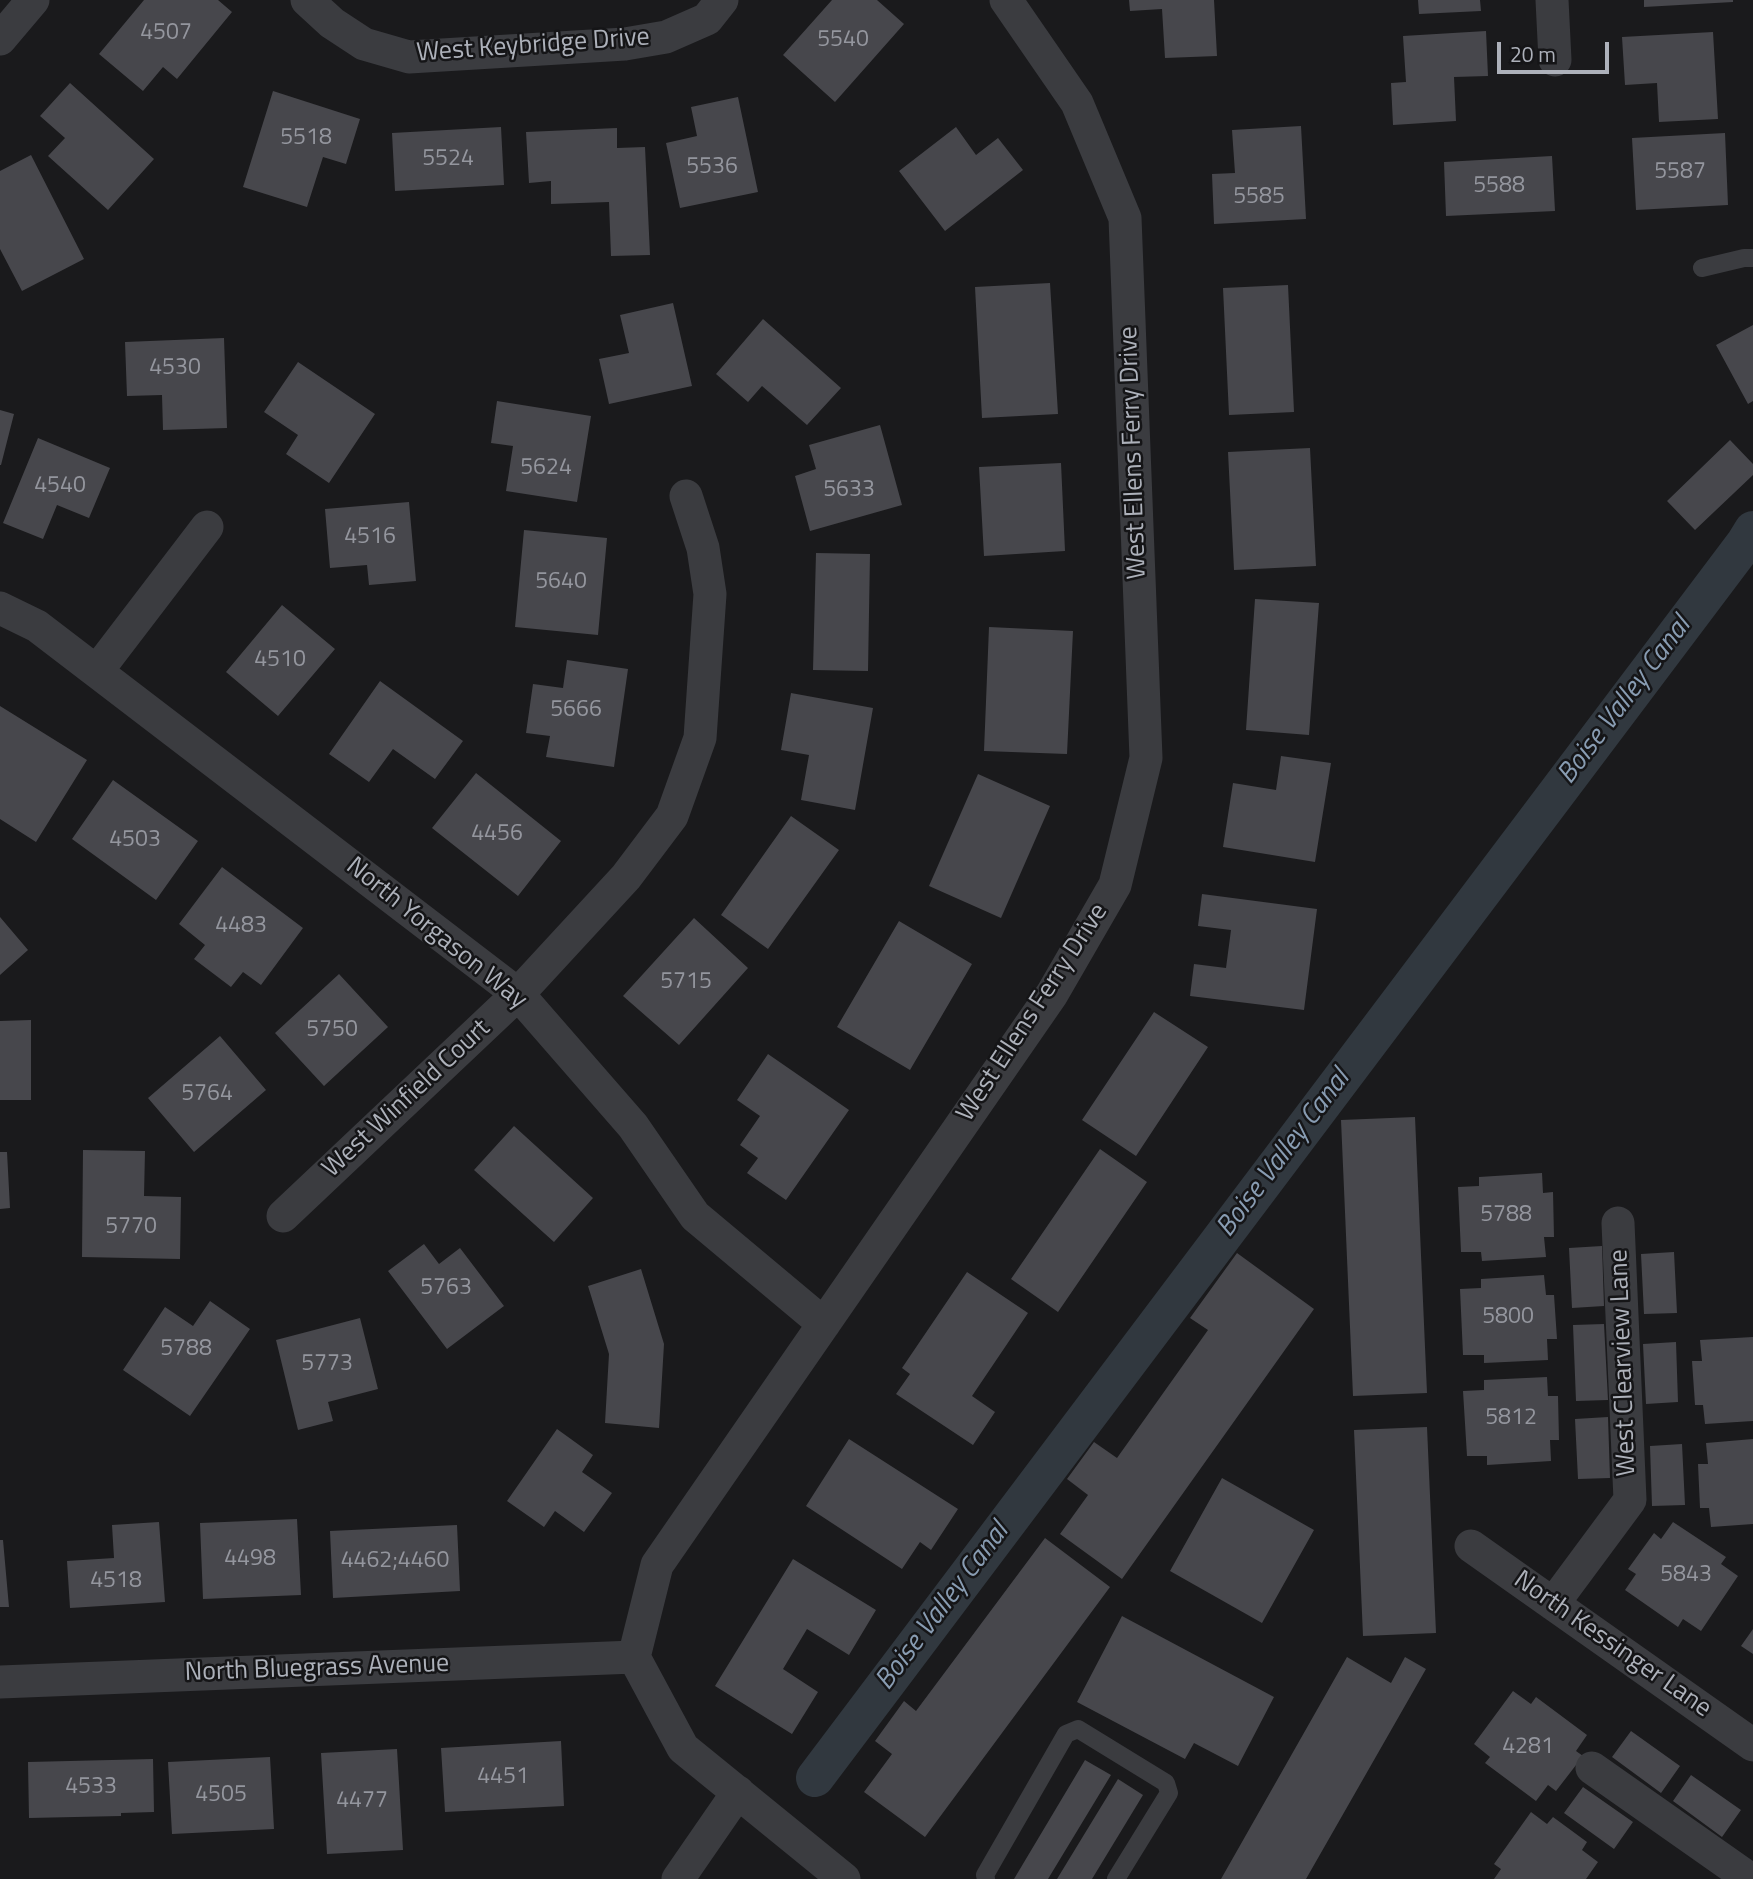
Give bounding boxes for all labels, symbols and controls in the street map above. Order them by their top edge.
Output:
house number: 4507 [140,19,192,47]
street label: West Keybridge Drive [415,22,651,70]
house number: 5540 [817,26,869,54]
scale bar [1501,28,1613,72]
text: 20 m [1510,38,1556,70]
house number: 5518 [280,124,332,152]
house number: 5524 [422,145,474,173]
house number: 5536 [686,153,738,181]
house number: 5587 [1654,158,1706,186]
house number: 5588 [1473,172,1525,200]
house number: 5585 [1233,183,1285,211]
street label: West Ellens Ferry Drive [1114,326,1154,580]
house number: 4530 [149,354,201,382]
house number: 5624 [520,454,572,482]
house number: 4540 [34,472,86,500]
house number: 5633 [823,476,875,504]
house number: 4516 [344,523,396,551]
house number: 5640 [535,568,587,596]
water label: Boise Valley Canal [1551,611,1699,791]
house number: 4510 [254,646,306,674]
house number: 5666 [550,696,602,724]
house number: 4456 [471,820,523,848]
house number: 4503 [109,826,161,854]
street label: North Yorgason Way [339,851,533,1017]
street label: West Ellens Ferry Drive [951,898,1115,1128]
house number: 4483 [215,912,267,940]
house number: 5715 [660,968,712,996]
street label: West Winfield Court [317,1013,497,1185]
house number: 5750 [306,1016,358,1044]
water label: Boise Valley Canal [1210,1064,1358,1244]
house number: 5764 [181,1080,233,1108]
house number: 5788 [1480,1201,1532,1229]
house number: 5770 [105,1213,157,1241]
street label: West Clearview Lane [1604,1249,1644,1477]
house number: 5763 [420,1274,472,1302]
house number: 5800 [1482,1303,1534,1331]
house number: 5788 [160,1335,212,1363]
house number: 5773 [301,1350,353,1378]
house number: 5812 [1485,1404,1537,1432]
water label: Boise Valley Canal [869,1517,1017,1697]
house number: 4498 [224,1545,276,1573]
house number: 4462;4460 [341,1547,449,1575]
house number: 5843 [1660,1561,1712,1589]
street label: North Kessinger Lane [1507,1565,1717,1725]
house number: 4518 [90,1567,142,1595]
street label: North Bluegrass Avenue [184,1649,450,1689]
house number: 4281 [1502,1733,1554,1761]
house number: 4451 [477,1763,529,1791]
house number: 4533 [65,1773,117,1801]
house number: 4505 [195,1781,247,1809]
house number: 4477 [336,1787,388,1815]

